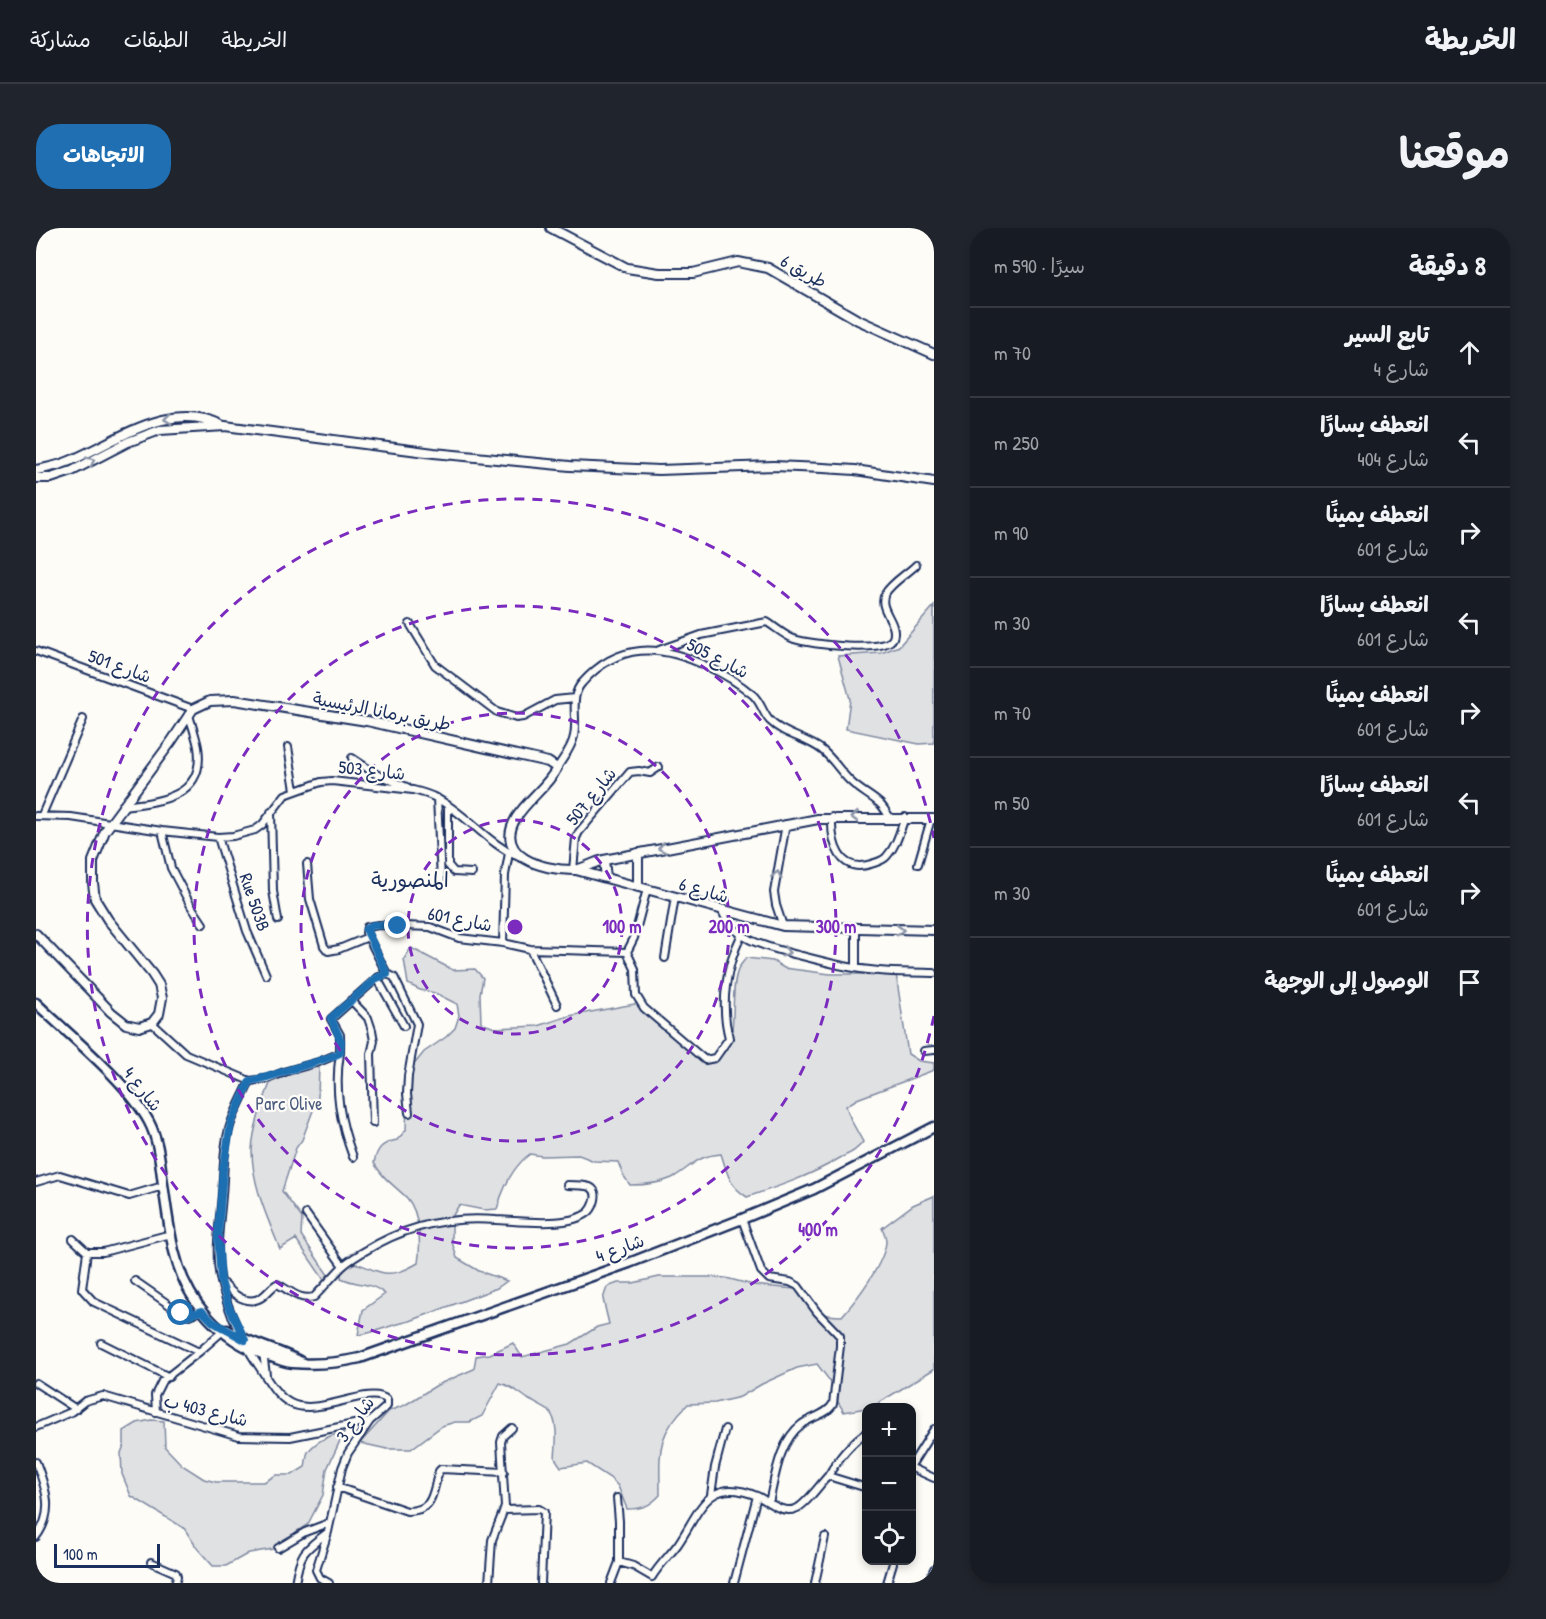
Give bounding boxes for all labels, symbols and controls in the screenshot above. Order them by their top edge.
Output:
text: الخريطة [1425,20,1516,58]
text: مشاركة [30,25,91,54]
text: الطبقات [124,25,189,54]
text: الخريطة [222,25,287,54]
button: الاتجاهات [36,124,171,189]
text: موقعنا [1399,124,1510,181]
street label: طريق 6 [776,248,832,294]
text: 8 دقيقة [1409,248,1486,283]
text: سيرًا · 590 m [994,252,1085,279]
text: تابع السير [1346,319,1429,349]
icon: ahead [1453,336,1486,369]
text: 70 m [994,339,1031,366]
text: شارع 4 [1374,355,1429,382]
text: انعطف يسارًا [1320,409,1429,439]
one-way arrow [164,413,173,425]
icon: left [1453,426,1486,459]
text: 250 m [994,429,1039,456]
text: شارع 404 [1357,445,1429,472]
one-way arrow [85,457,95,468]
text: انعطف يمينًا [1326,499,1429,529]
icon: right [1453,516,1486,549]
text: 90 m [994,519,1029,546]
text: شارع 601 [1357,535,1429,562]
text: انعطف يسارًا [1320,589,1429,619]
icon: left [1453,606,1486,639]
text: 30 m [994,609,1030,636]
text: شارع 601 [1357,625,1429,652]
street label: شارع 505 [683,632,753,684]
street label: شارع 501 [85,643,155,689]
text: انعطف يمينًا [1326,679,1429,709]
street label: طريق برمانا الرئيسية [311,685,453,737]
icon: right [1453,696,1486,729]
text: 70 m [994,699,1031,726]
text: شارع 601 [1357,715,1429,742]
street label: شارع 503 [337,754,407,786]
street label: شارع 507 [560,762,622,830]
text: انعطف يسارًا [1320,769,1429,799]
icon: left [1453,786,1486,819]
text: 50 m [994,789,1030,816]
text: شارع 601 [1357,805,1429,832]
one-way arrow [850,811,859,823]
one-way arrow [658,841,668,854]
text: انعطف يمينًا [1326,859,1429,889]
district label: المنصورية [371,865,449,894]
street label: Rue 503B [233,870,277,934]
street label: شارع 6 [676,871,732,909]
one-way arrow [770,871,783,881]
icon: right [1453,876,1486,909]
text: 30 m [994,879,1030,906]
text: شارع 601 [1357,895,1429,922]
street label: شارع 601 [426,901,494,937]
route end [384,912,410,938]
text: 100 m [602,914,642,939]
text: 200 m [709,914,749,939]
text: 300 m [816,914,856,939]
centre of rings [505,917,525,937]
one-way arrow [896,923,905,936]
one-way arrow [780,944,790,957]
text: الوصول إلى الوجهة [1264,965,1429,995]
icon: arrive [1453,966,1486,999]
street label: شارع 4 [118,1062,168,1116]
park label: Parc Olive [256,1091,322,1116]
text: 400 m [798,1217,838,1242]
street label: شارع 4 [592,1228,648,1268]
route start [167,1299,193,1325]
street label: شارع 403 ب [161,1387,251,1433]
street label: شارع 3 [330,1391,380,1447]
map controls [862,1403,916,1565]
button: + [862,1403,916,1457]
button: − [862,1457,916,1511]
button: locate [862,1511,916,1565]
scale bar [54,1541,160,1568]
text: 100 m [63,1543,98,1565]

